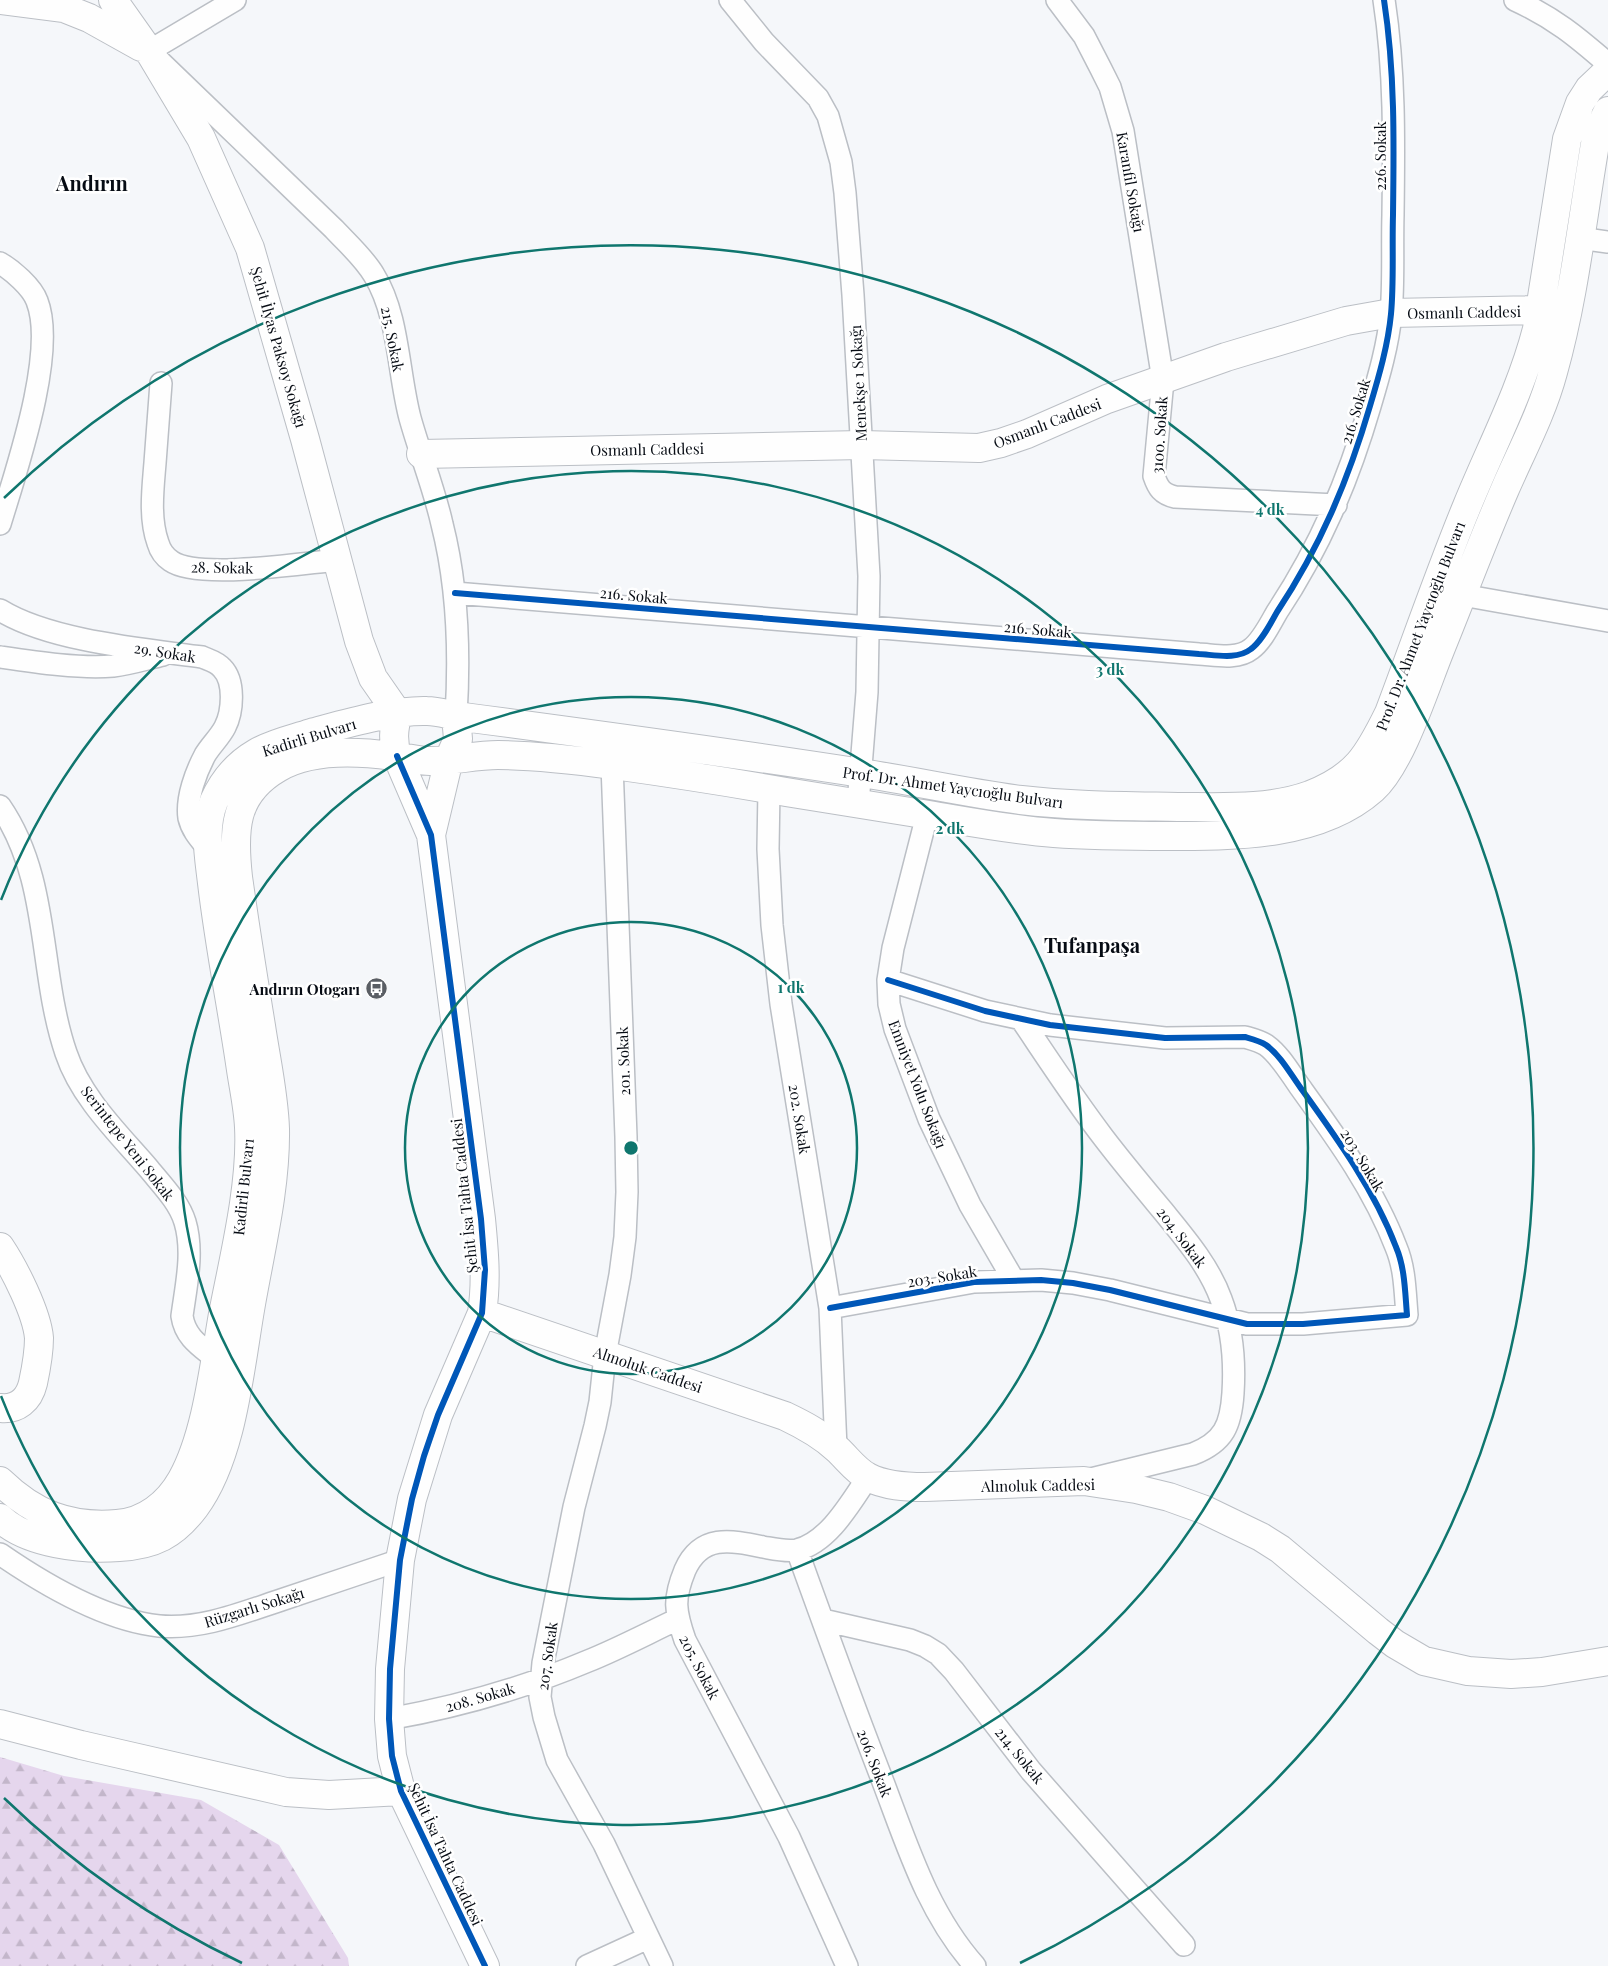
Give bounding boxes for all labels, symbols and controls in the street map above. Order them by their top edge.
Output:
street label: 226. Sokak [1370,120,1390,191]
street label: Karanfil Sokağı [1112,130,1150,234]
district label: Andırın [55,169,129,196]
street label: Şehit İlyas Paksoy Sokağı [246,264,312,430]
street label: Osmanlı Caddesi [1407,301,1522,323]
street label: 215. Sokak [377,305,409,374]
street label: Menekşe 1 Sokağı [845,324,871,442]
street label: 216. Sokak [1335,375,1375,446]
street label: Osmanlı Caddesi [990,393,1104,453]
street label: 3100. Sokak [1146,395,1172,475]
street label: Osmanlı Caddesi [590,438,705,460]
text: 4 dk [1256,499,1285,519]
street label: Prof. Dr. Ahmet Yaycıoğlu Bulvarı [1371,518,1469,734]
street label: 28. Sokak [191,556,254,578]
street label: 216. Sokak [599,582,669,608]
street label: 216. Sokak [1003,616,1073,642]
street label: 29. Sokak [133,637,198,667]
text: 3 dk [1096,659,1124,679]
street label: Kadirli Bulvarı [260,713,359,761]
street label: Prof. Dr. Ahmet Yaycıoğlu Bulvarı [841,762,1065,812]
text: 2 dk [936,818,965,838]
district label: Tufanpaşa [1044,931,1141,958]
bus stop icon: Andırın Otogarı [364,977,388,1001]
text: 1 dk [778,977,805,997]
place label: Andırın Otogarı [248,979,360,999]
street label: Emniyet Yolu Sokağı [884,1017,952,1152]
street label: 201. Sokak [612,1025,634,1096]
street label: Serintepe Yeni Sokak [77,1081,180,1205]
street label: 202. Sokak [785,1082,816,1156]
street label: Şehit İsa Tahta Caddesi [446,1117,482,1274]
street label: 203. Sokak [1336,1125,1390,1196]
street label: Kadirli Bulvarı [228,1137,258,1236]
centre of rings [622,1139,640,1157]
street label: 204. Sokak [1153,1203,1212,1272]
street label: 203. Sokak [906,1260,979,1291]
street label: Alınoluk Caddesi [590,1341,706,1397]
street label: Alınoluk Caddesi [980,1474,1096,1496]
street label: Rüzgarlı Sokağı [202,1582,307,1632]
street label: 207. Sokak [532,1620,562,1692]
street label: 205. Sokak [675,1631,725,1703]
street label: 208. Sokak [443,1677,518,1716]
street label: 214. Sokak [991,1722,1050,1788]
street label: 206. Sokak [853,1726,897,1801]
street label: Şehit İsa Tahta Caddesi [404,1779,488,1929]

